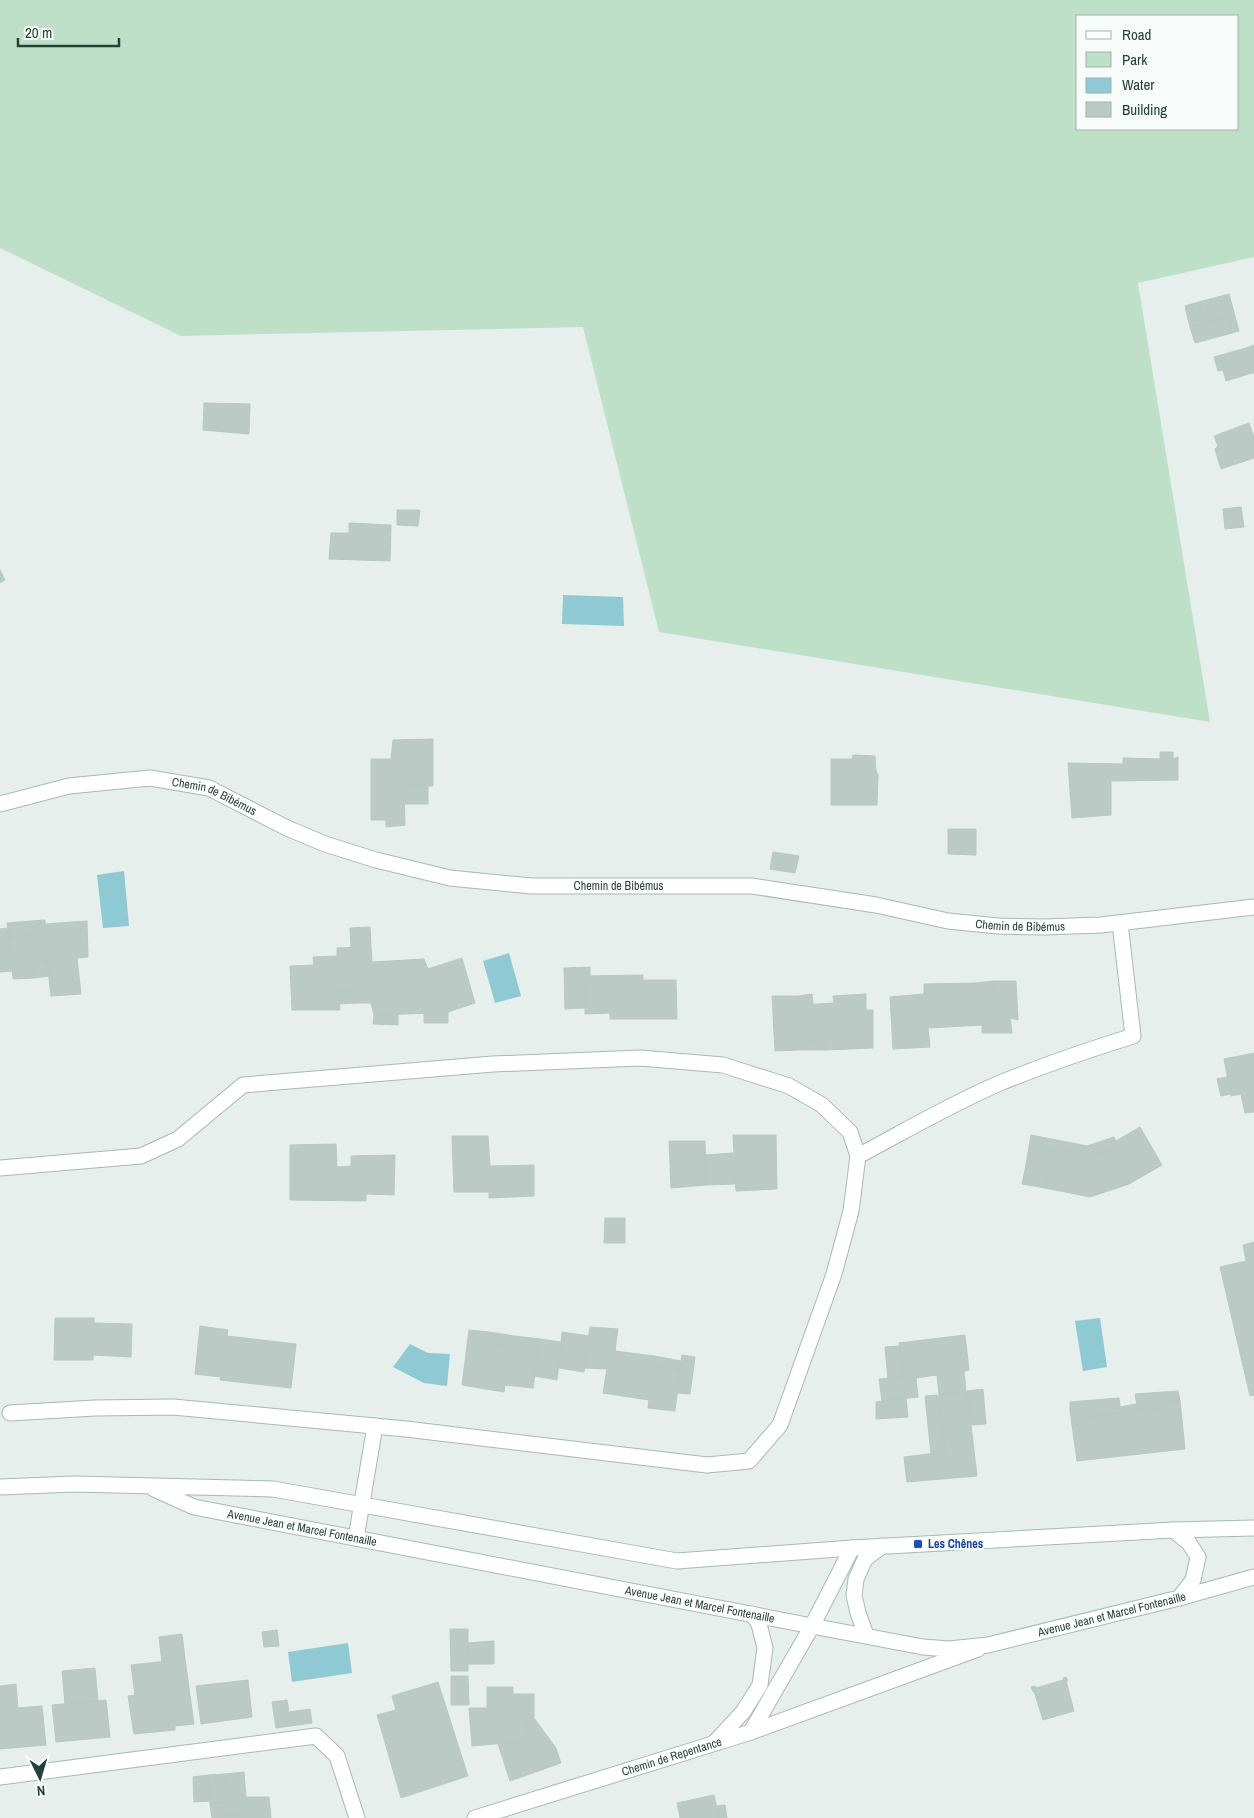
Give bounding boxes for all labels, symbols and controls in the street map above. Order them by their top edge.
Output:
scale bar [18,15,119,47]
legend [1076,15,1239,130]
text: 20 m [25,22,52,43]
text: Road [1122,24,1151,45]
text: Park [1122,49,1148,70]
text: Water [1122,74,1154,95]
text: Building [1122,99,1167,120]
street label: Chemin de Bibémus [171,774,259,819]
street label: Chemin de Bibémus [574,878,664,894]
street label: Chemin de Bibémus [974,916,1065,935]
street label: Avenue Jean et Marcel Fontenaille [225,1505,378,1550]
place label: Les Chênes [928,1536,984,1552]
marker: Les Chênes [912,1538,924,1550]
street label: Avenue Jean et Marcel Fontenaille [623,1582,776,1627]
street label: Avenue Jean et Marcel Fontenaille [1035,1588,1188,1641]
street label: Chemin de Repentance [620,1734,724,1780]
north arrow [15,1753,65,1803]
text: N [36,1782,46,1800]

